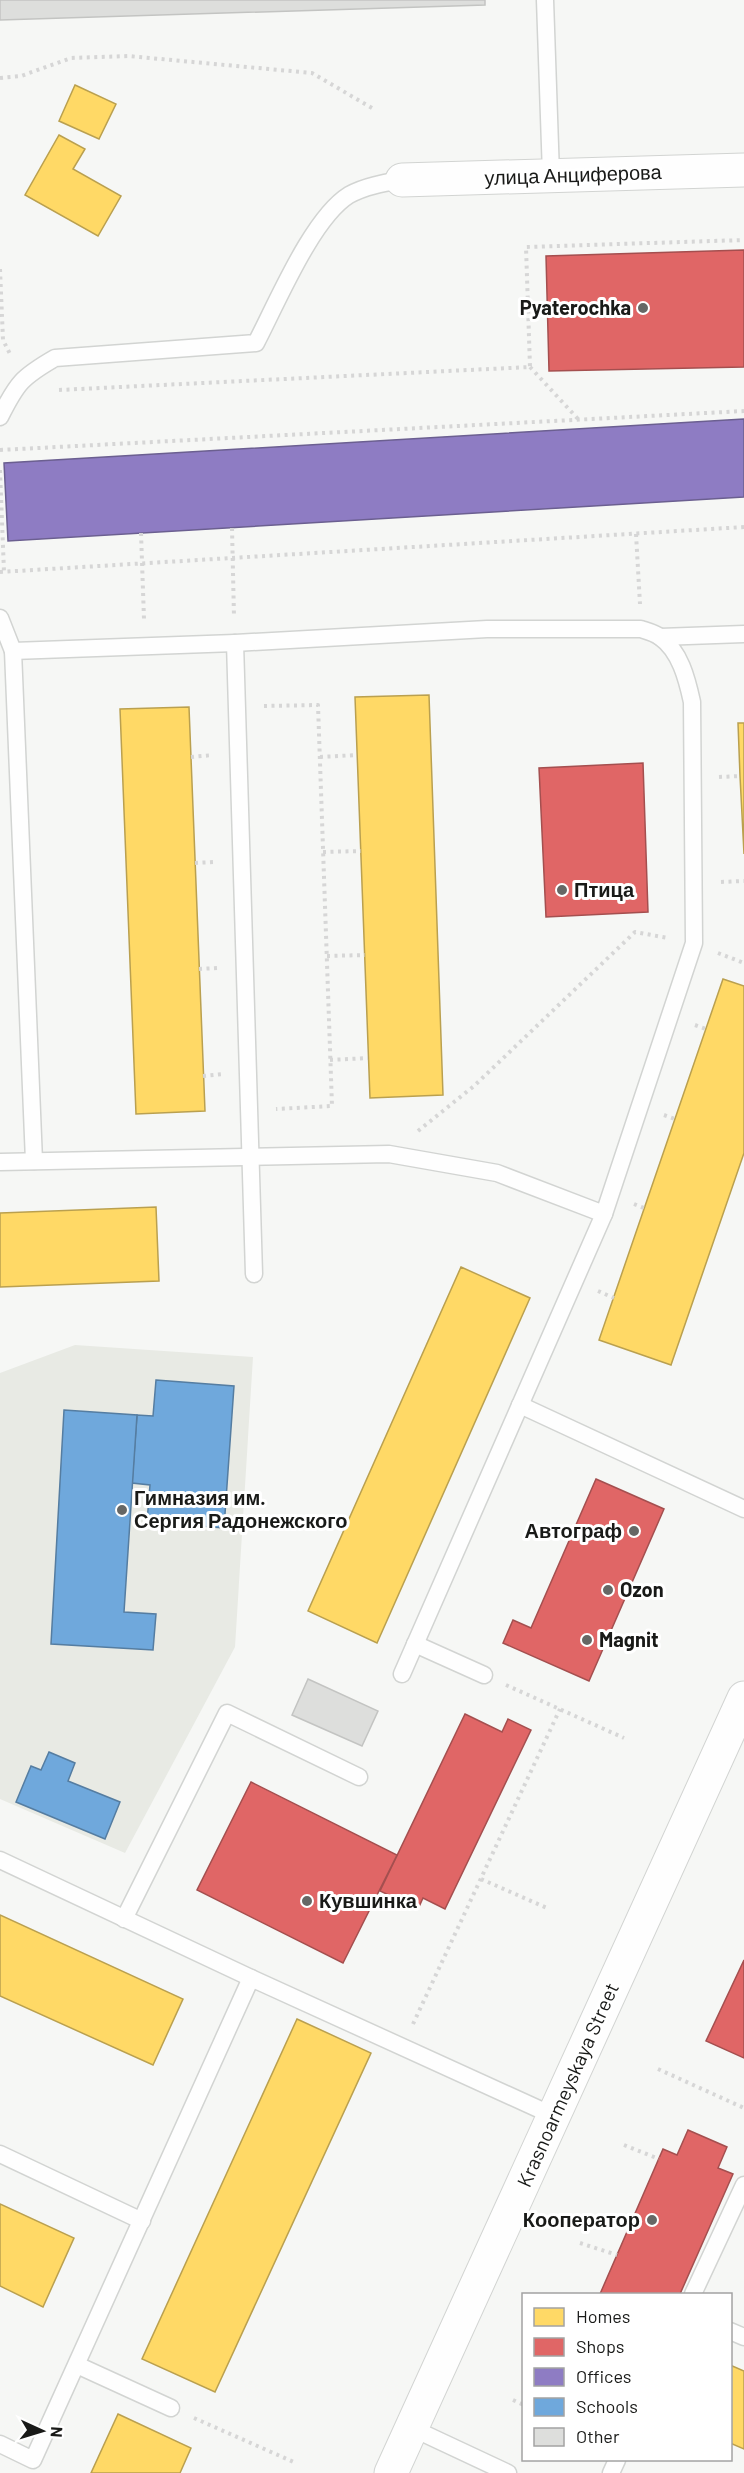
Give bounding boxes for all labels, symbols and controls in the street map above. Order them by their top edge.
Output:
street label: улица Анциферова [484,159,663,189]
place label: Pyaterochka [520,295,631,319]
marker: Pyaterochka [636,301,650,315]
place label: Птица [574,877,635,901]
marker: Птица [555,883,569,897]
place label: Гимназия им. Сергия Радонежского [134,1485,347,1532]
marker: Гимназия им. Сергия Радонежского [115,1503,129,1517]
place label: Автограф [525,1518,622,1542]
marker: Автограф [627,1524,641,1538]
place label: Ozon [620,1577,664,1601]
marker: Ozon [601,1583,615,1597]
place label: Magnit [599,1627,659,1651]
marker: Magnit [580,1633,594,1647]
place label: Кувшинка [319,1888,418,1912]
marker: Кувшинка [300,1894,314,1908]
street label: Krasnoarmeyskaya Street [511,1979,623,2190]
place label: Кооператор [523,2207,640,2231]
marker: Кооператор [645,2213,659,2227]
legend [522,2293,732,2461]
text: Homes [576,2305,630,2327]
text: Shops [576,2335,625,2357]
text: Offices [576,2365,632,2387]
text: Schools [576,2395,638,2417]
north arrow [12,2401,72,2461]
text: Other [576,2425,620,2447]
text: N [48,2426,67,2438]

